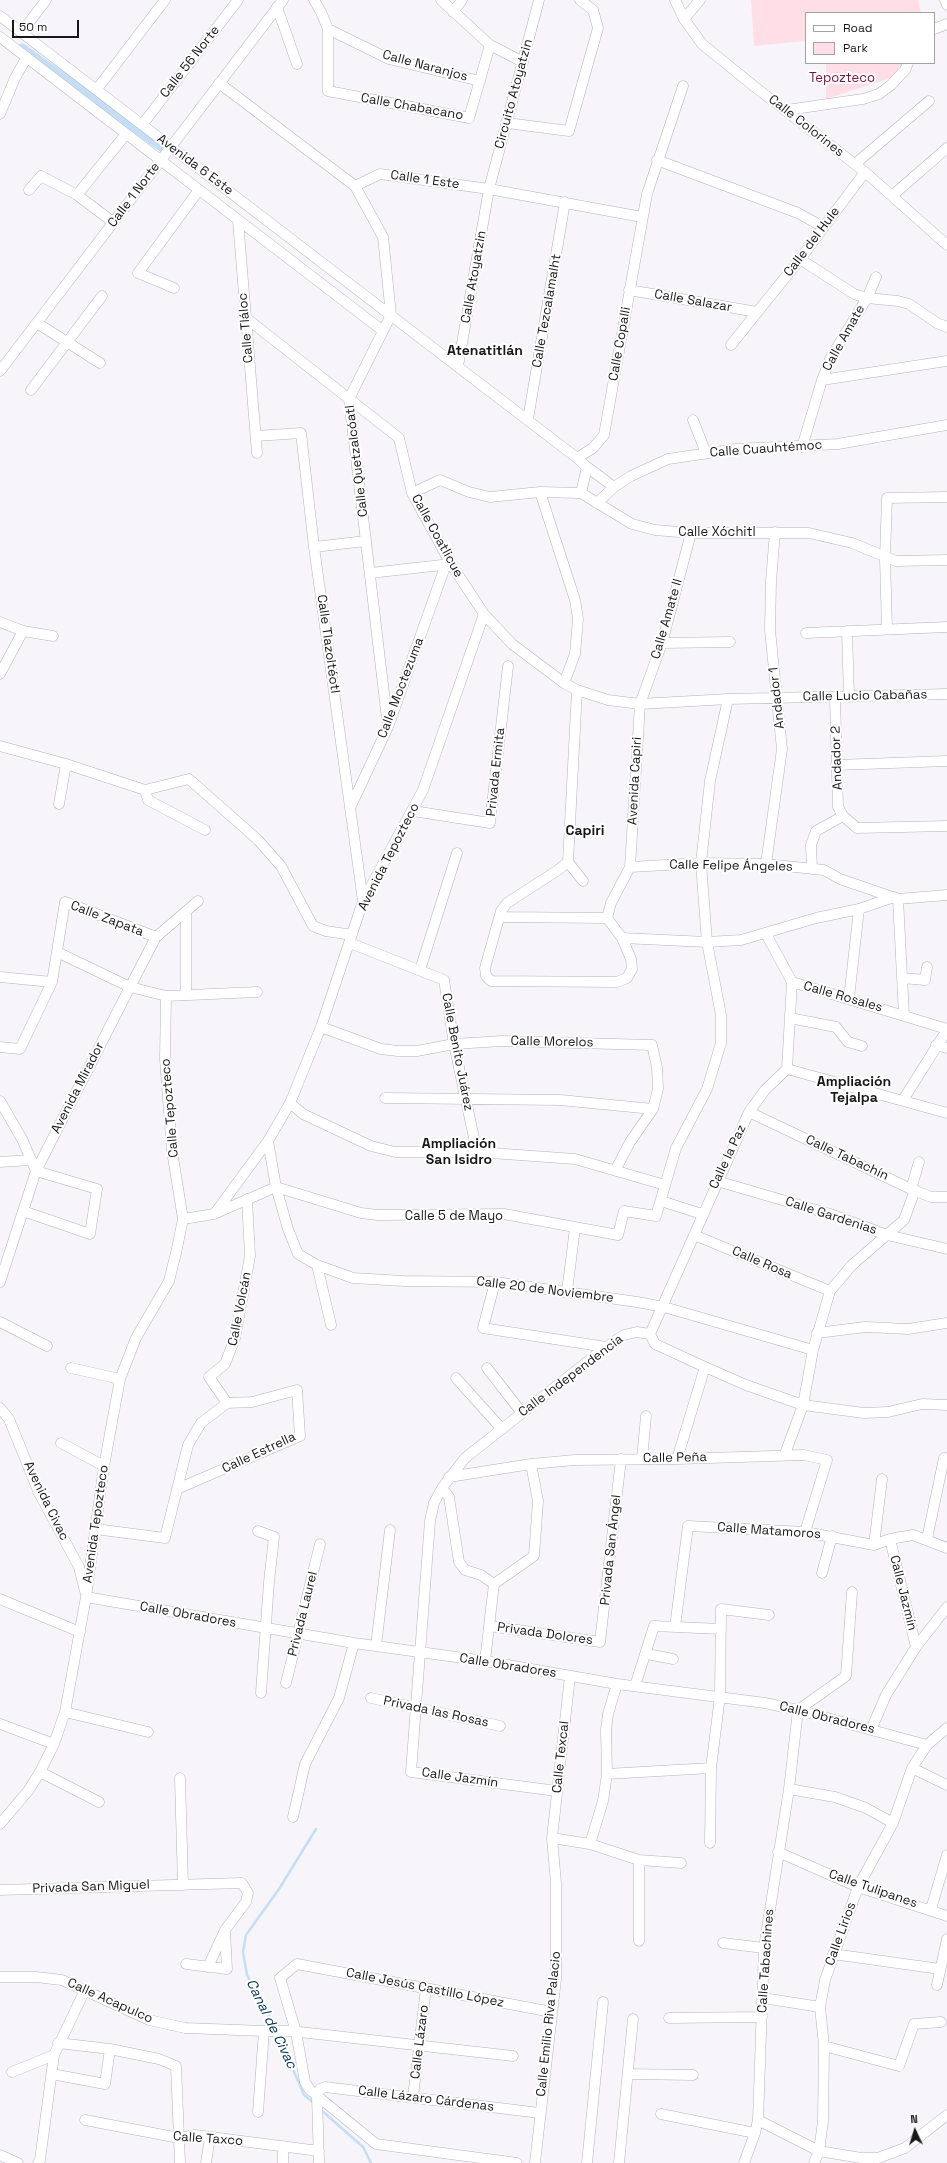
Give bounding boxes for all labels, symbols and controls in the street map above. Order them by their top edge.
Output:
scale bar [14,12,81,38]
legend [805,12,935,64]
text: 50 m [19,19,47,35]
text: Road [843,20,872,36]
street label: Calle 56 Norte [157,23,223,101]
street label: Circuito Atoyatzin [492,37,536,151]
text: Park [843,40,868,56]
street label: Calle Naranjos [381,47,469,85]
park label: Tepozteco [809,70,875,86]
street label: Calle Chabacano [359,90,465,124]
street label: Calle Colorines [765,92,847,160]
street label: Avenida 6 Este [154,131,236,199]
street label: Calle 1 Norte [105,160,163,230]
street label: Calle 1 Este [390,167,460,193]
street label: Calle del Hule [781,204,843,280]
street label: Calle Atoyatzin [458,229,490,325]
street label: Calle Tezcalamalht [529,253,565,369]
street label: Calle Salazar [653,287,733,315]
street label: Calle Tláloc [235,292,257,364]
street label: Calle Amate [819,302,869,374]
street label: Calle Copalli [606,306,634,382]
district label: Atenatitlán [447,343,523,359]
street label: Calle Quetzalcóatl [342,404,372,518]
street label: Calle Cuauhtémoc [709,437,823,461]
street label: Calle Coatlicue [408,492,466,580]
street label: Calle Xóchitl [678,524,756,540]
street label: Calle Amate II [648,577,686,661]
street label: Calle Tlazoltéotl [313,594,343,694]
street label: Calle Moctezuma [375,635,427,741]
street label: Andador 1 [766,666,788,730]
street label: Calle Lucio Cabañas [803,687,927,705]
street label: Andador 2 [828,726,846,790]
street label: Privada Ermita [484,727,508,817]
street label: Avenida Capiri [625,737,645,825]
street label: Avenida Tepozteco [355,800,423,914]
district label: Capiri [565,823,605,839]
street label: Calle Felipe Ángeles [669,857,793,875]
street label: Calle Zapata [68,898,146,940]
street label: Calle Rosales [802,978,884,1016]
street label: Calle Benito Juárez [438,992,476,1112]
street label: Calle Morelos [510,1033,594,1051]
street label: Avenida Mirador [48,1040,108,1136]
street label: Calle Tepozteco [158,1058,182,1158]
district label: Ampliación Tejalpa [817,1074,891,1106]
street label: Calle la Paz [706,1122,750,1192]
street label: Calle Tabachín [803,1132,891,1184]
district label: Ampliación San Isidro [422,1136,496,1168]
street label: Calle Gardenias [783,1194,879,1238]
street label: Calle 5 de Mayo [405,1208,503,1224]
street label: Calle Rosa [730,1243,794,1283]
street label: Calle Volcán [225,1271,255,1347]
street label: Calle 20 de Noviembre [475,1274,615,1306]
street label: Calle Independencia [516,1332,626,1420]
street label: Calle Estrella [220,1429,298,1477]
street label: Calle Peña [643,1450,707,1466]
street label: Avenida Civac [20,1459,72,1543]
street label: Avenida Tepozteco [80,1464,112,1584]
street label: Privada San Ángel [597,1494,625,1606]
street label: Calle Matamoros [717,1520,821,1542]
street label: Calle Jazmín [886,1554,920,1632]
street label: Privada Laurel [285,1570,321,1658]
street label: Calle Obradores [138,1599,238,1631]
street label: Privada Dolores [496,1620,594,1648]
street label: Calle Obradores [458,1651,558,1681]
street label: Privada las Rosas [382,1693,490,1731]
street label: Calle Obradores [778,1699,876,1737]
street label: Calle Texcal [549,1720,573,1794]
street label: Calle Jazmín [421,1765,499,1791]
street label: Calle Tulipanes [827,1867,919,1911]
street label: Privada San Miguel [32,1877,150,1897]
street label: Calle Lirios [822,1900,860,1968]
street label: Calle Tabachines [755,1908,777,2014]
street label: Calle Emilio Riva Palacio [534,1950,564,2098]
street label: Calle Jesús Castillo López [345,1965,505,2011]
street label: Calle Acapulco [65,1975,155,2027]
water label: Canal de Civac [242,1976,300,2072]
street label: Calle Lázaro [408,2004,432,2080]
street label: Calle Lázaro Cárdenas [357,2083,495,2115]
north arrow [895,2111,935,2151]
text: N [910,2112,918,2126]
street label: Calle Taxco [172,2129,244,2149]

